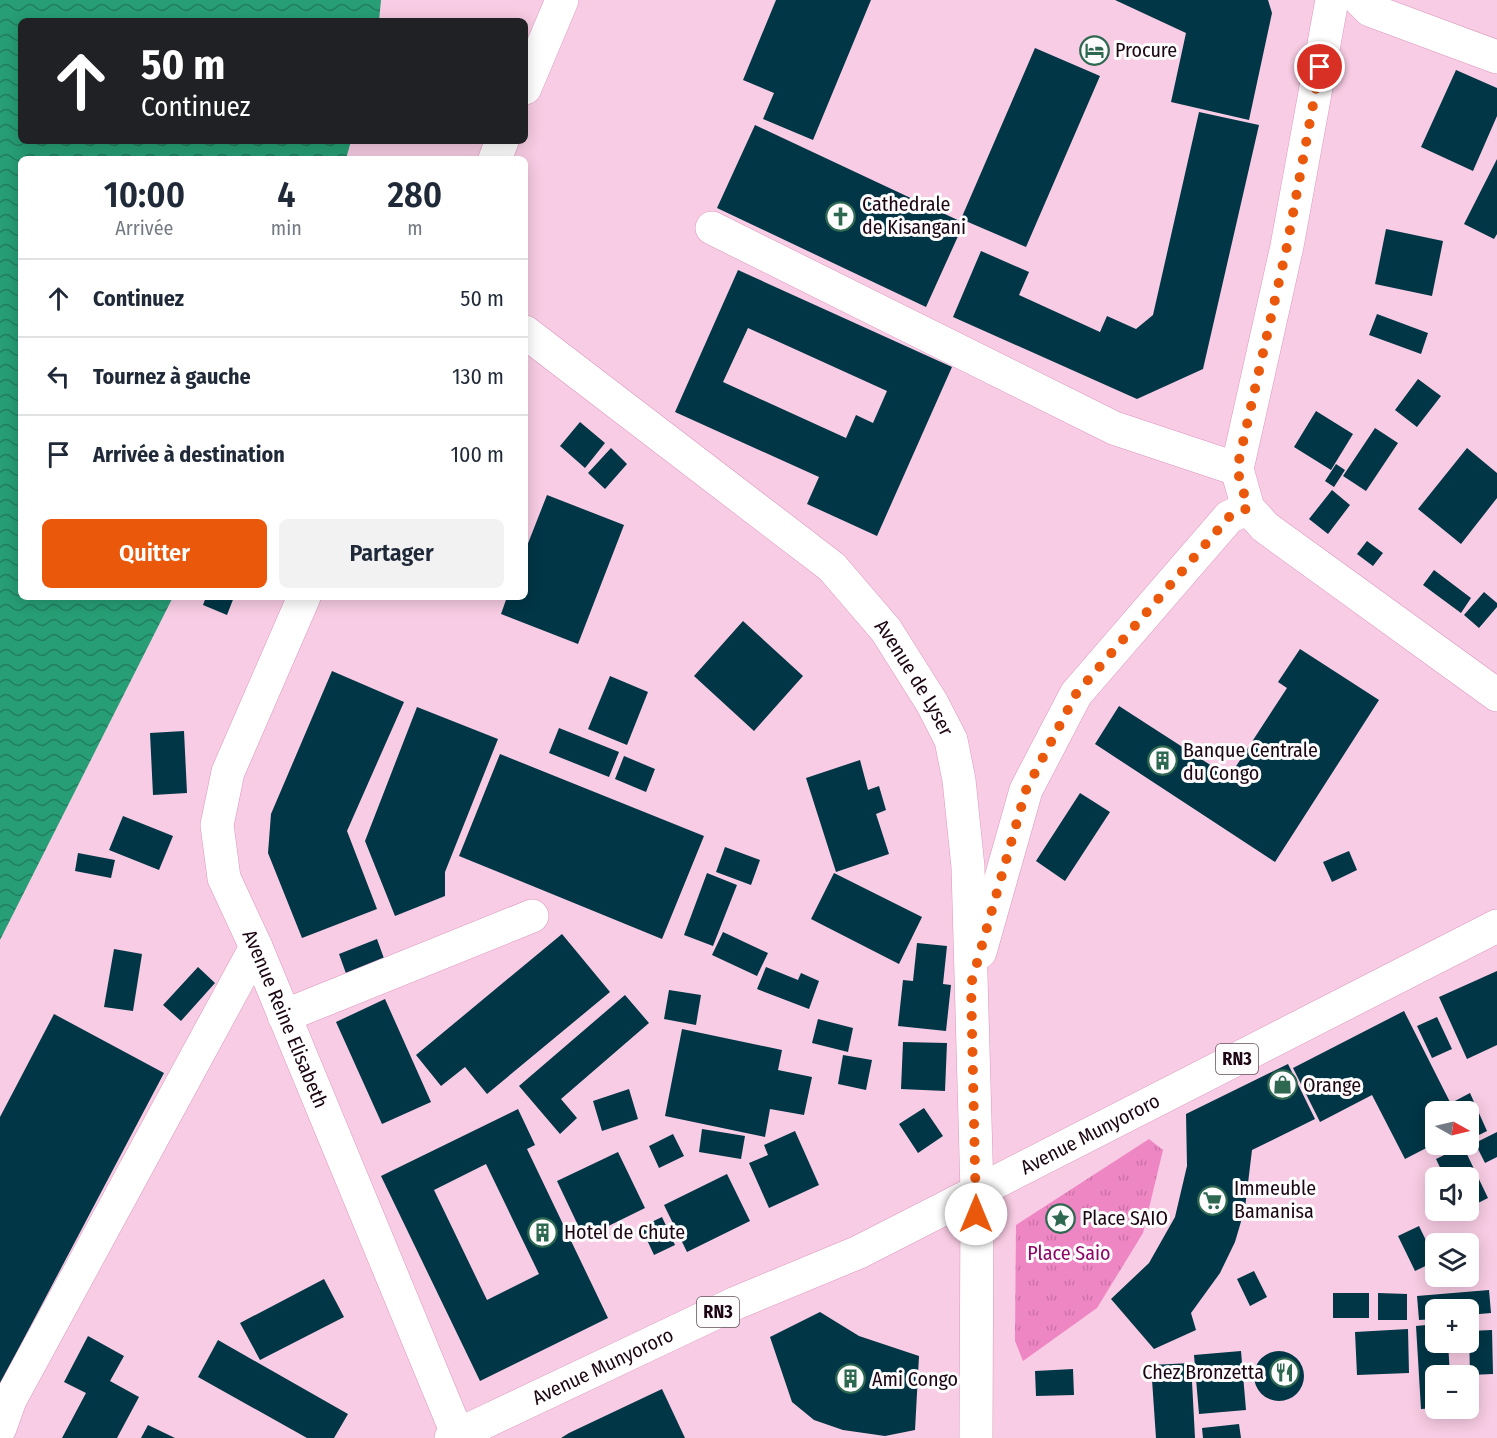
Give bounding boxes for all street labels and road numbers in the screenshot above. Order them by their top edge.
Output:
street label: Avenue de Lyser [870,614,959,740]
street label: Avenue Reine Elisabeth [238,926,333,1112]
road number: RN3 [1216,1044,1258,1074]
street label: Avenue Munyororo [1016,1088,1164,1179]
road number: RN3 [697,1297,739,1327]
street label: Avenue Munyororo [528,1322,677,1410]

